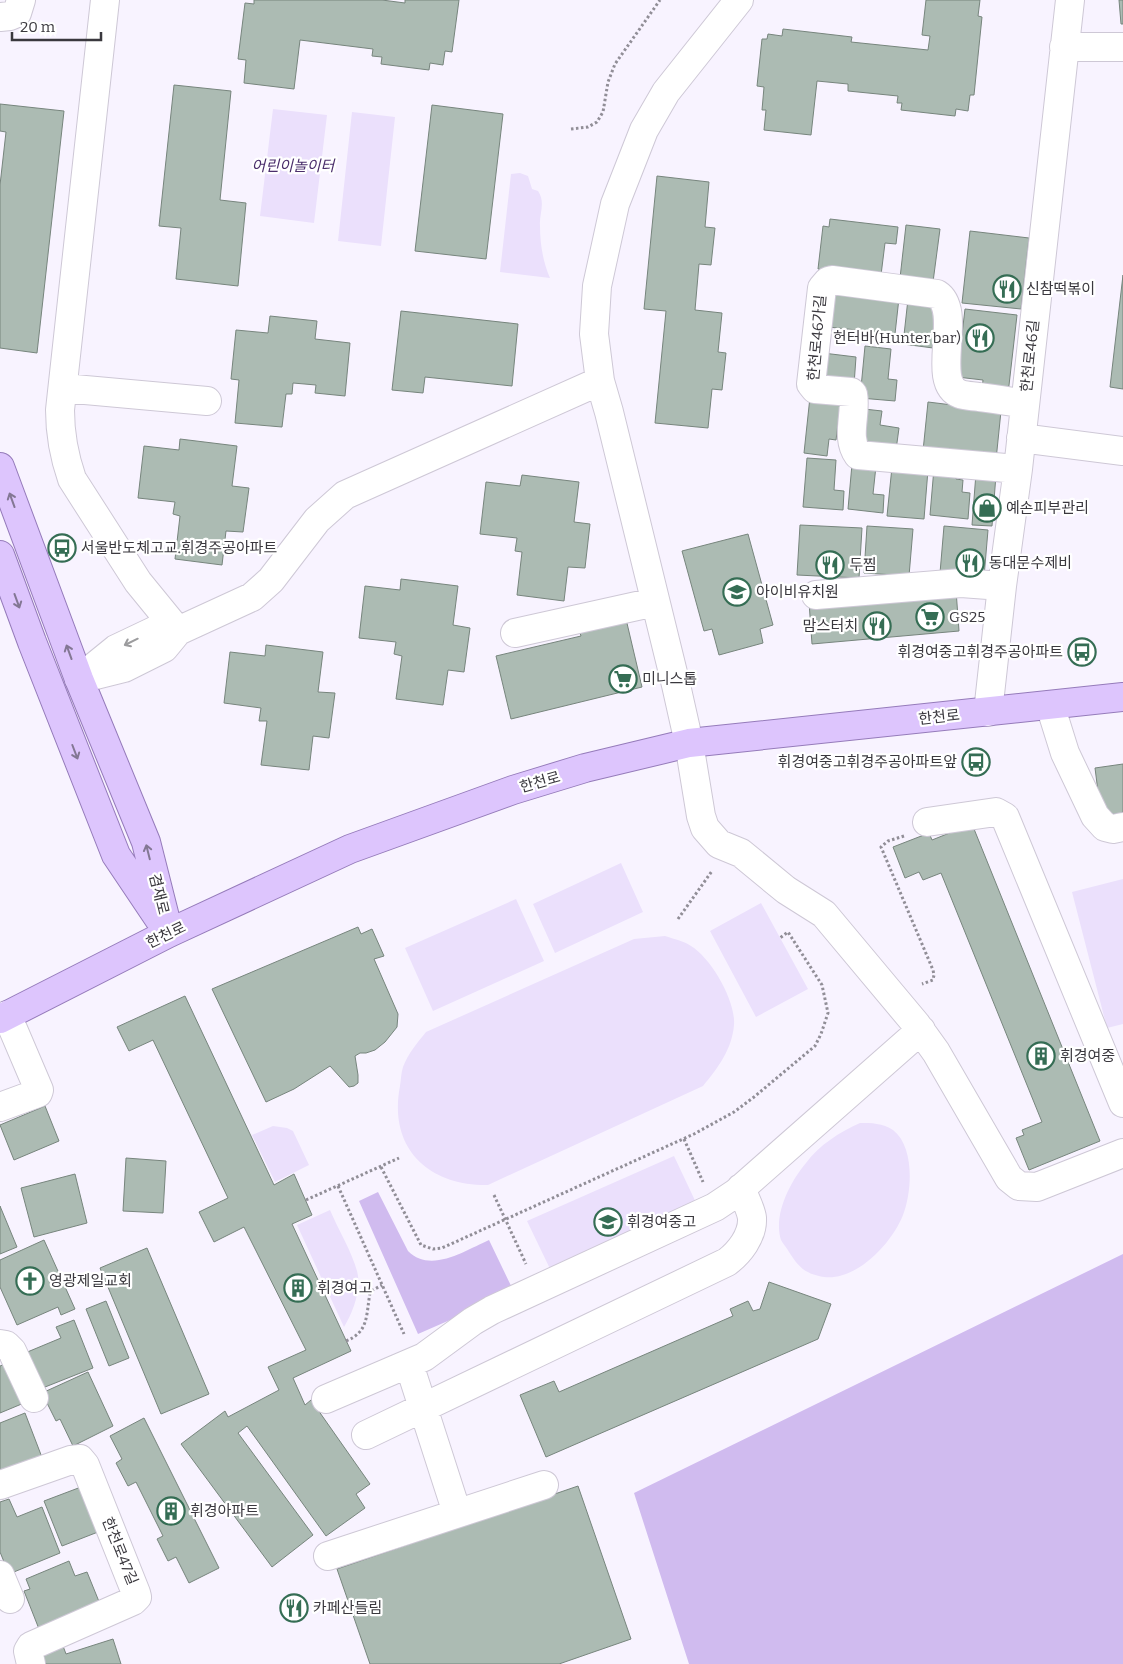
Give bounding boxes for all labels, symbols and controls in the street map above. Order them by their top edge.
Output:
scale bar [12,10,101,42]
text: 20 m [20,18,56,36]
park label: 어린이놀이터 [252,157,337,175]
restaurant icon: 신참떡볶이 [992,274,1022,304]
place label: 신참떡볶이 [1026,280,1095,298]
street label: 한천로46가길 [804,294,830,382]
street label: 한천로46길 [1017,319,1043,393]
restaurant icon: 헌터바(Hunter bar) [965,323,995,353]
place label: 헌터바(Hunter bar) [833,329,961,347]
one-way arrow [7,493,16,508]
shop icon: 예손피부관리 [972,493,1002,523]
place label: 예손피부관리 [1006,499,1089,517]
bus stop icon: 서울반도체고교.휘경주공아파트 [47,533,77,563]
place label: 서울반도체고교.휘경주공아파트 [81,539,278,557]
restaurant icon: 동대문수제비 [955,548,985,578]
restaurant icon: 두찜 [815,550,845,580]
place label: 동대문수제비 [989,554,1072,572]
place label: 두찜 [849,556,877,574]
school or university icon: 아이비유치원 [722,577,752,607]
place label: 아이비유치원 [756,583,839,601]
one-way arrow [13,593,22,608]
supermarket icon: GS25 [915,602,945,632]
place label: GS25 [949,608,985,626]
restaurant icon: 맘스터치 [862,611,892,641]
place label: 맘스터치 [803,617,858,635]
one-way arrow [124,637,139,647]
bus stop icon: 휘경여중고휘경주공아파트 [1067,637,1097,667]
place label: 휘경여중고휘경주공아파트 [897,643,1063,661]
one-way arrow [64,645,73,661]
supermarket icon: 미니스톱 [608,664,638,694]
place label: 미니스톱 [642,670,697,688]
street label: 한천로 [917,706,961,728]
one-way arrow [71,744,80,760]
bus stop icon: 휘경여중고휘경주공아파트앞 [961,747,991,777]
place label: 휘경여중고휘경주공아파트앞 [778,753,957,771]
street label: 한천로 [518,768,562,796]
one-way arrow [143,845,152,861]
street label: 겸재로 [145,872,173,916]
street label: 한천로 [143,918,189,952]
building icon: 휘경여중 [1026,1041,1056,1071]
place label: 휘경여중 [1060,1047,1115,1065]
school or university icon: 휘경여중고 [593,1207,623,1237]
place label: 휘경여중고 [627,1213,696,1231]
church icon: 영광제일교회 [15,1266,45,1296]
place label: 영광제일교회 [49,1272,132,1290]
building icon: 휘경여고 [283,1273,313,1303]
place label: 휘경여고 [317,1279,372,1297]
building icon: 휘경아파트 [156,1496,186,1526]
place label: 휘경아파트 [190,1502,259,1520]
street label: 한천로47길 [98,1515,142,1587]
restaurant icon: 카페산들림 [279,1593,309,1623]
place label: 카페산들림 [313,1599,382,1617]

